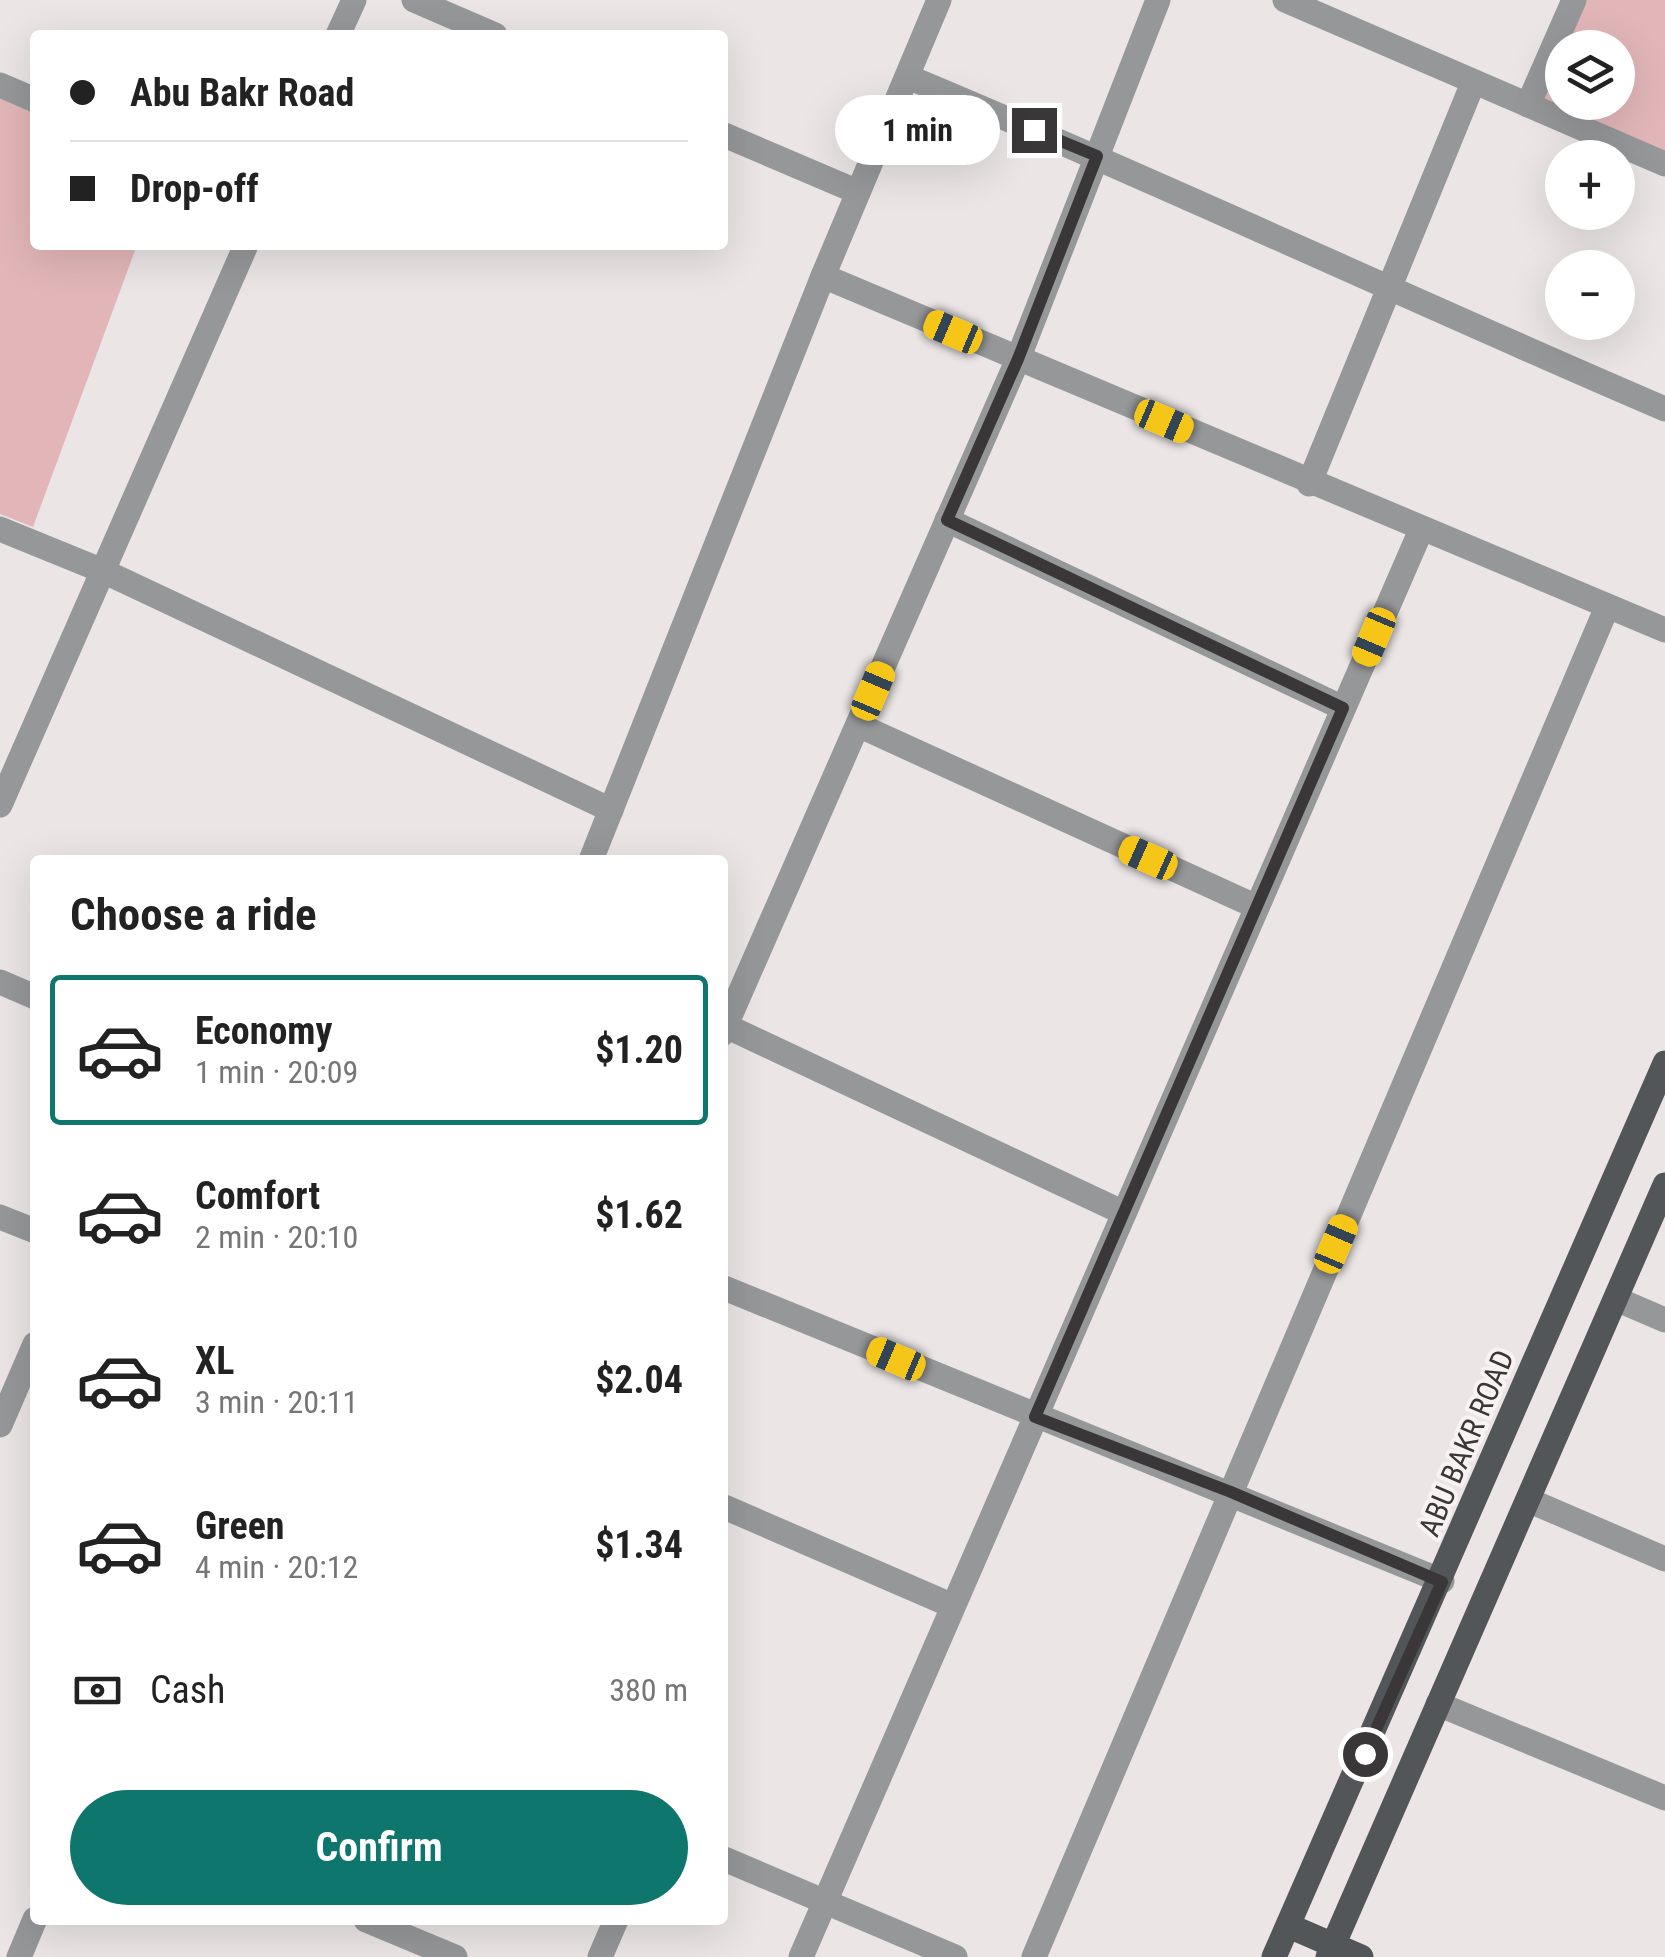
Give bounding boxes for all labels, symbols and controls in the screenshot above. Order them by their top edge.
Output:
map controls [1545,30,1635,340]
button: layers [1545,30,1635,120]
text: Abu Bakr Road [130,71,354,115]
callout: 1 min [834,95,999,165]
route end [1012,108,1057,153]
text: 1 min [882,111,953,149]
button: + [1545,140,1635,230]
text: Drop-off [130,167,259,211]
button: − [1545,250,1635,340]
car [920,306,986,358]
car [1131,395,1197,447]
car [1348,604,1400,670]
car [847,658,899,724]
car [1114,832,1182,884]
text: Choose a ride [70,888,317,941]
icon: car [75,1005,165,1095]
text: Economy [195,1009,332,1053]
text: $1.20 [595,1028,683,1072]
text: 1 min · 20:09 [195,1053,358,1091]
icon: car [75,1170,165,1260]
text: Comfort [195,1174,320,1218]
text: $1.62 [595,1193,683,1237]
car [1310,1211,1362,1277]
text: 2 min · 20:10 [195,1218,358,1256]
car [863,1333,929,1385]
icon: car [75,1335,165,1425]
text: XL [195,1339,234,1383]
street label: ABU BAKR ROAD [1411,1345,1521,1541]
text: $2.04 [595,1358,683,1402]
text: 3 min · 20:11 [195,1383,358,1421]
icon: car [75,1500,165,1590]
text: Green [195,1504,285,1548]
text: $1.34 [595,1523,683,1567]
text: 4 min · 20:12 [195,1548,358,1586]
icon: cash [70,1663,125,1718]
text: Cash [150,1668,225,1712]
text: 380 m [609,1671,688,1709]
route start [1343,1732,1388,1777]
button: Confirm [70,1790,688,1905]

